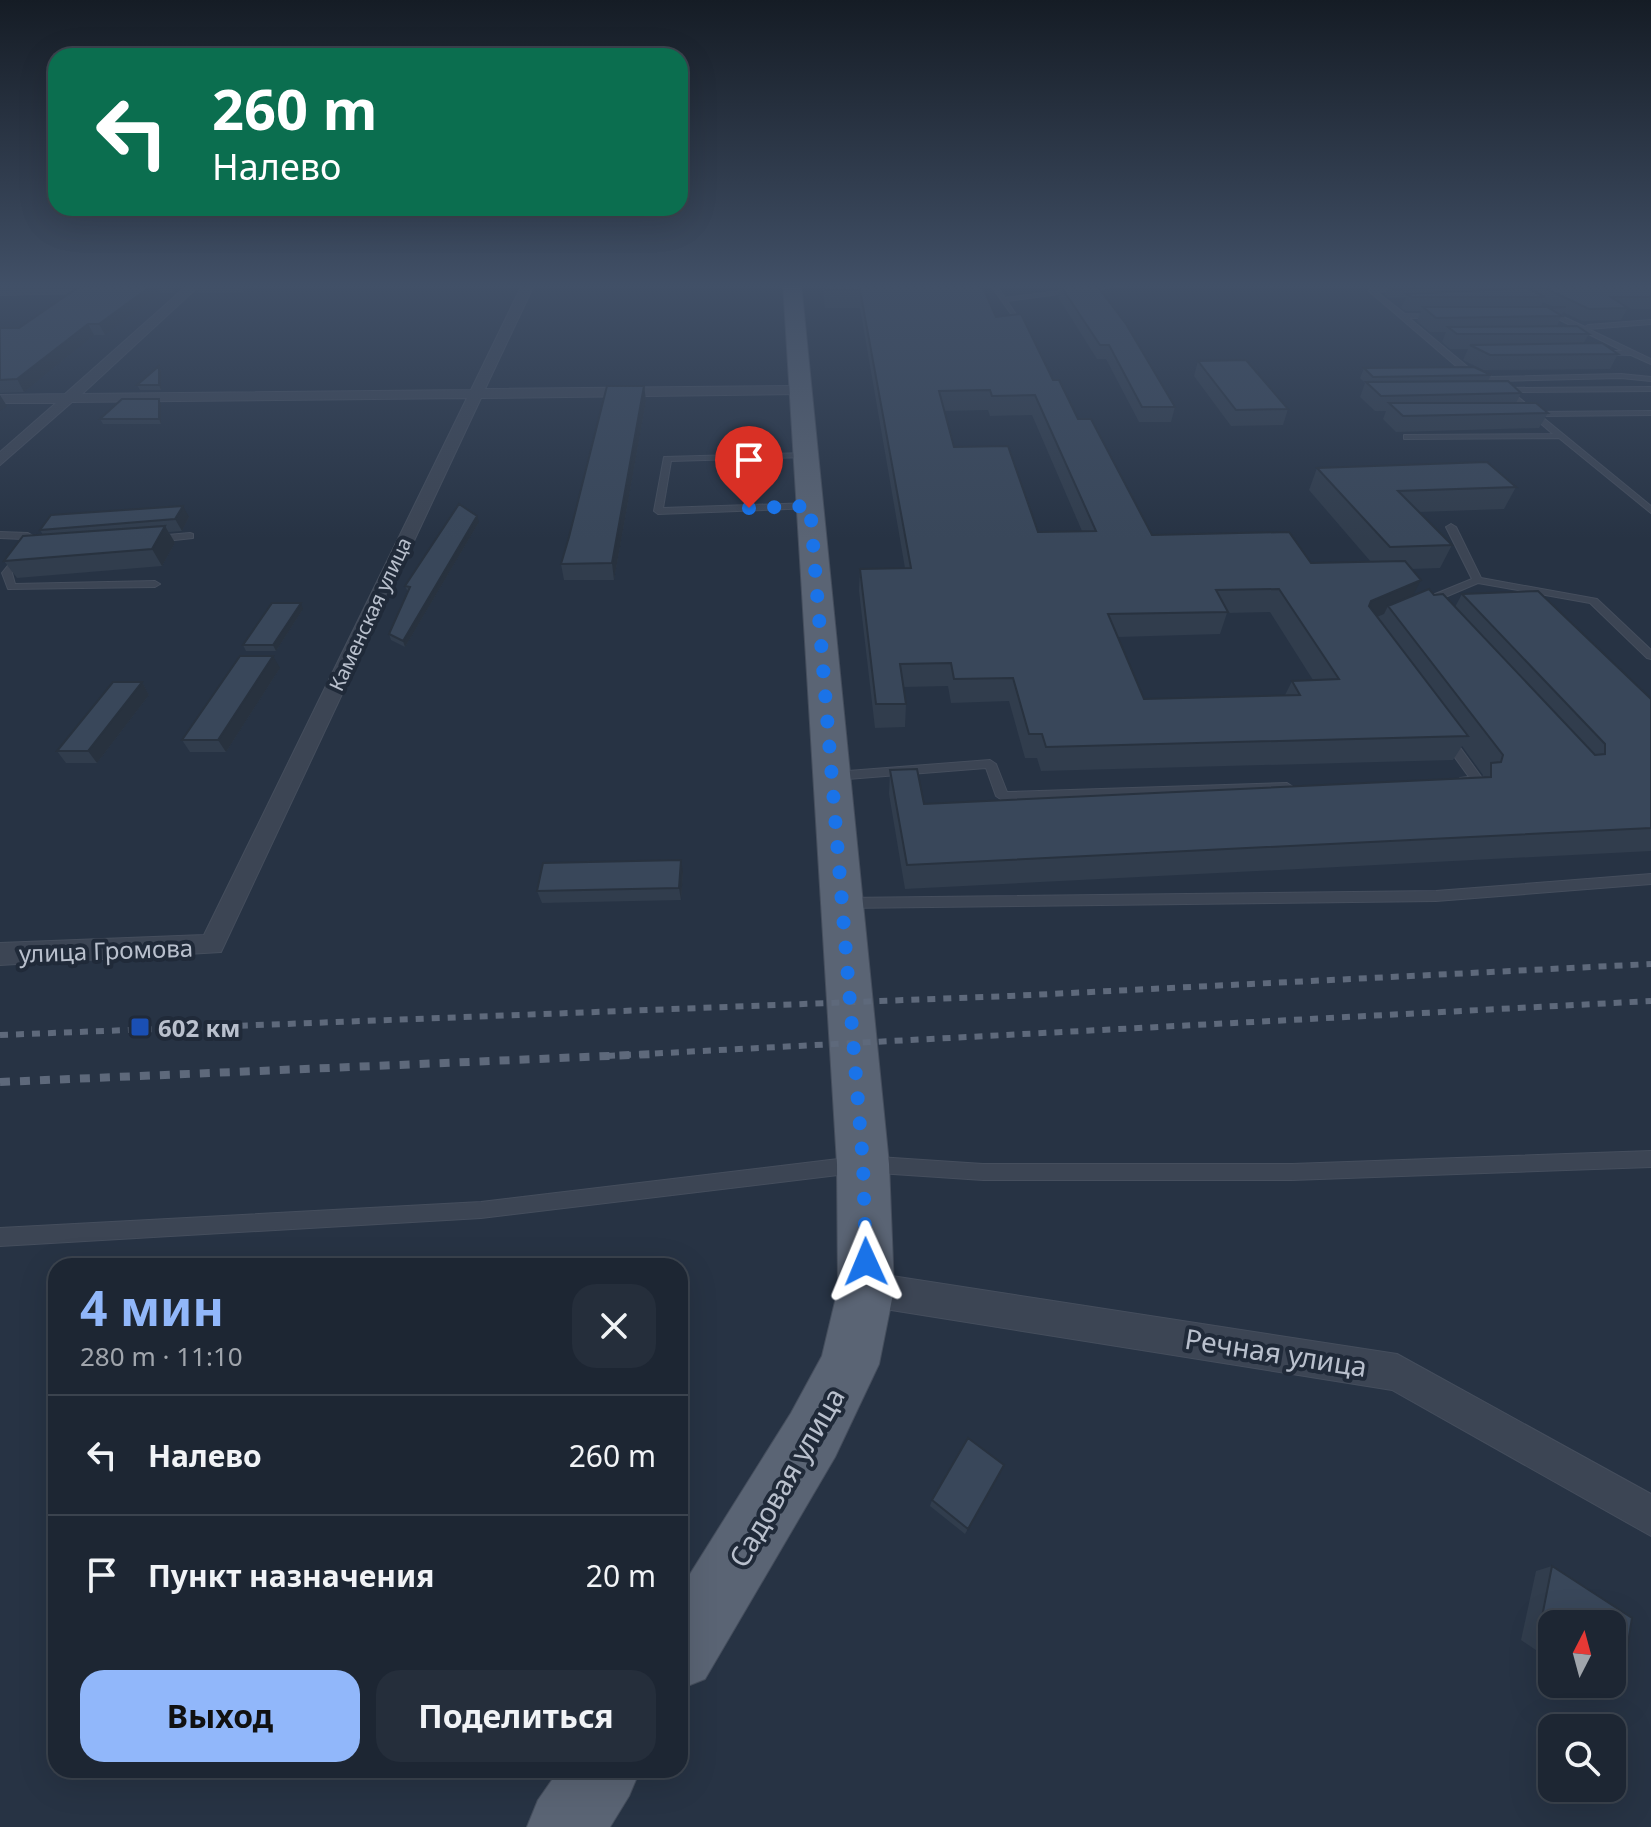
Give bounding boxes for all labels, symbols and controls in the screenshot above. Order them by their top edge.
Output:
text: 260 m [212,70,377,146]
icon: left [80,80,184,184]
text: Налево [212,142,341,191]
pin [715,426,783,508]
icon: arrive [727,438,771,482]
street label: Каменская улица [323,533,417,695]
street label: улица Громова [18,930,194,970]
place label: 602 км [158,1011,240,1044]
marker: 602 км [129,1016,151,1038]
position arrow [824,1220,908,1304]
text: 4 мин [80,1275,224,1340]
button: close [572,1284,656,1368]
street label: Речная улица [1182,1319,1370,1385]
text: 280 m · 11:10 [80,1338,243,1374]
street label: Садовая улица [719,1380,853,1574]
icon: left [80,1433,124,1477]
text: Налево [148,1435,262,1476]
text: 260 m [569,1435,656,1476]
icon: arrive [80,1553,124,1597]
text: Пункт назначения [148,1555,434,1596]
text: 20 m [586,1555,656,1596]
north arrow [1538,1610,1626,1698]
map controls [1538,1610,1626,1802]
button: Выход [80,1670,360,1762]
button: Поделиться [376,1670,656,1762]
button: search [1538,1714,1626,1802]

